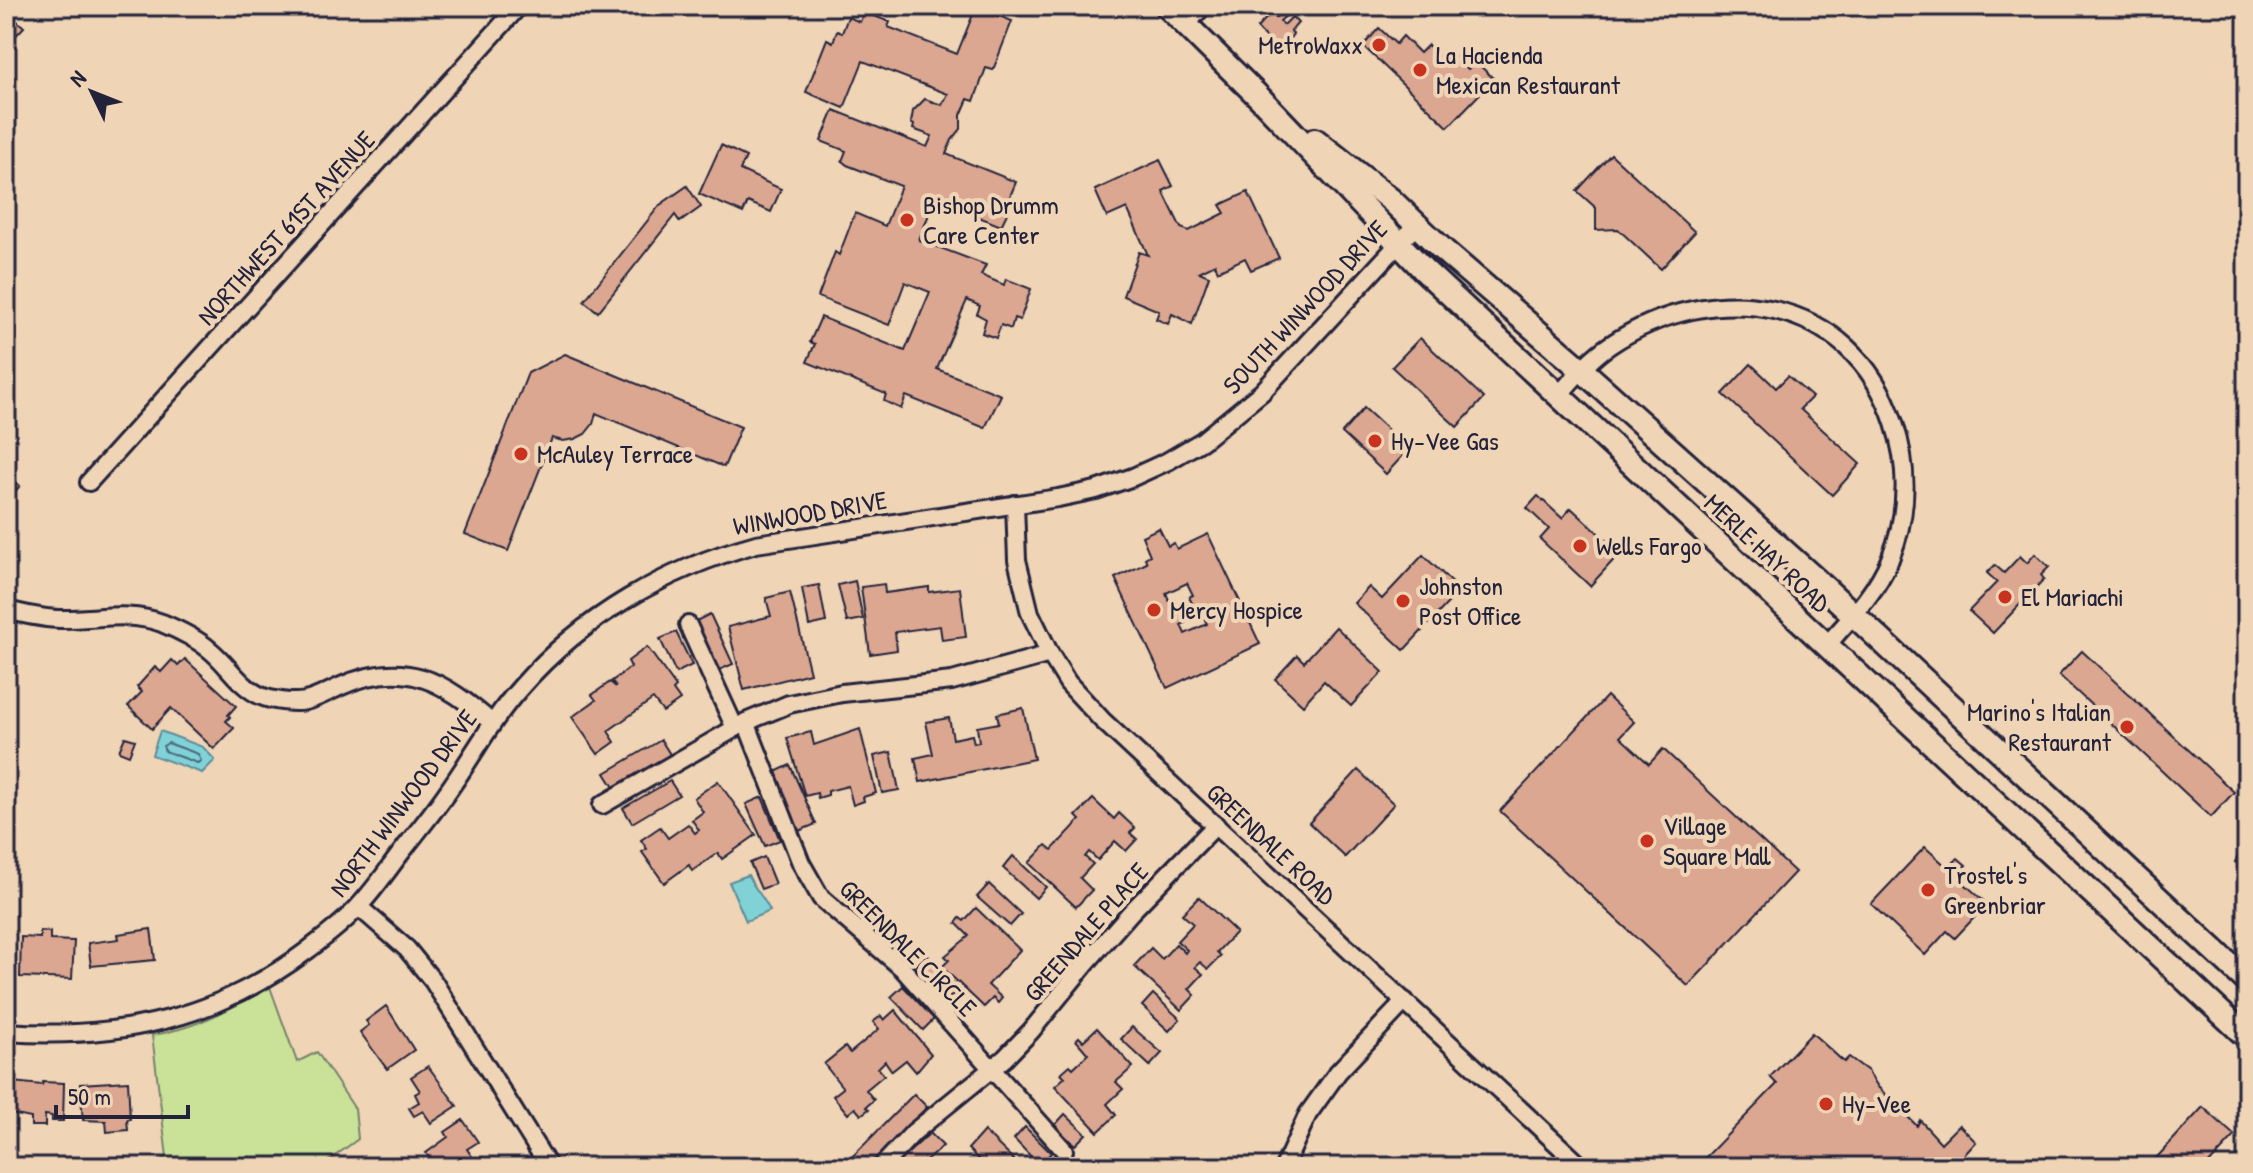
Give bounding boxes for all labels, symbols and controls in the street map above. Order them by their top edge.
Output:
place label: MetroWaxx [1258,27,1363,62]
marker: MetroWaxx [1370,36,1388,54]
place label: La Hacienda Mexican Restaurant [1436,37,1621,102]
north arrow [52,52,132,132]
marker: La Hacienda Mexican Restaurant [1411,61,1429,79]
text: N [62,64,93,93]
street label: NORTHWEST 61ST AVENUE [189,123,383,332]
place label: Bishop Drumm Care Center [923,187,1059,252]
marker: Bishop Drumm Care Center [898,211,916,229]
street label: SOUTH WINWOOD DRIVE [1215,211,1395,401]
place label: Hy-Vee Gas [1391,423,1499,458]
marker: Hy-Vee Gas [1366,432,1384,450]
place label: McAuley Terrace [537,436,693,471]
marker: McAuley Terrace [512,445,530,463]
street label: WINWOOD DRIVE [730,482,890,543]
street label: MERLE HAY ROAD [1697,485,1838,620]
place label: Wells Fargo [1596,528,1702,563]
marker: Wells Fargo [1571,537,1589,555]
place label: Johnston Post Office [1419,568,1521,633]
place label: El Mariachi [2021,579,2124,614]
marker: El Mariachi [1996,588,2014,606]
place label: Mercy Hospice [1170,592,1303,627]
marker: Johnston Post Office [1394,592,1412,610]
marker: Mercy Hospice [1145,601,1163,619]
place label: Marino's Italian Restaurant [1967,694,2112,759]
street label: NORTH WINWOOD DRIVE [321,702,485,903]
marker: Marino's Italian Restaurant [2118,718,2136,736]
street label: GREENDALE ROAD [1199,775,1344,913]
place label: Village Square Mall [1663,808,1772,873]
marker: Village Square Mall [1638,832,1656,850]
street label: GREENDALE PLACE [1015,854,1156,1009]
place label: Trostel's Greenbriar [1944,857,2046,922]
street label: GREENDALE CIRCLE [832,871,985,1024]
marker: Trostel's Greenbriar [1919,881,1937,899]
scale bar [56,1069,188,1119]
text: 50 m [68,1080,111,1112]
place label: Hy-Vee [1842,1086,1911,1121]
marker: Hy-Vee [1817,1095,1835,1113]

